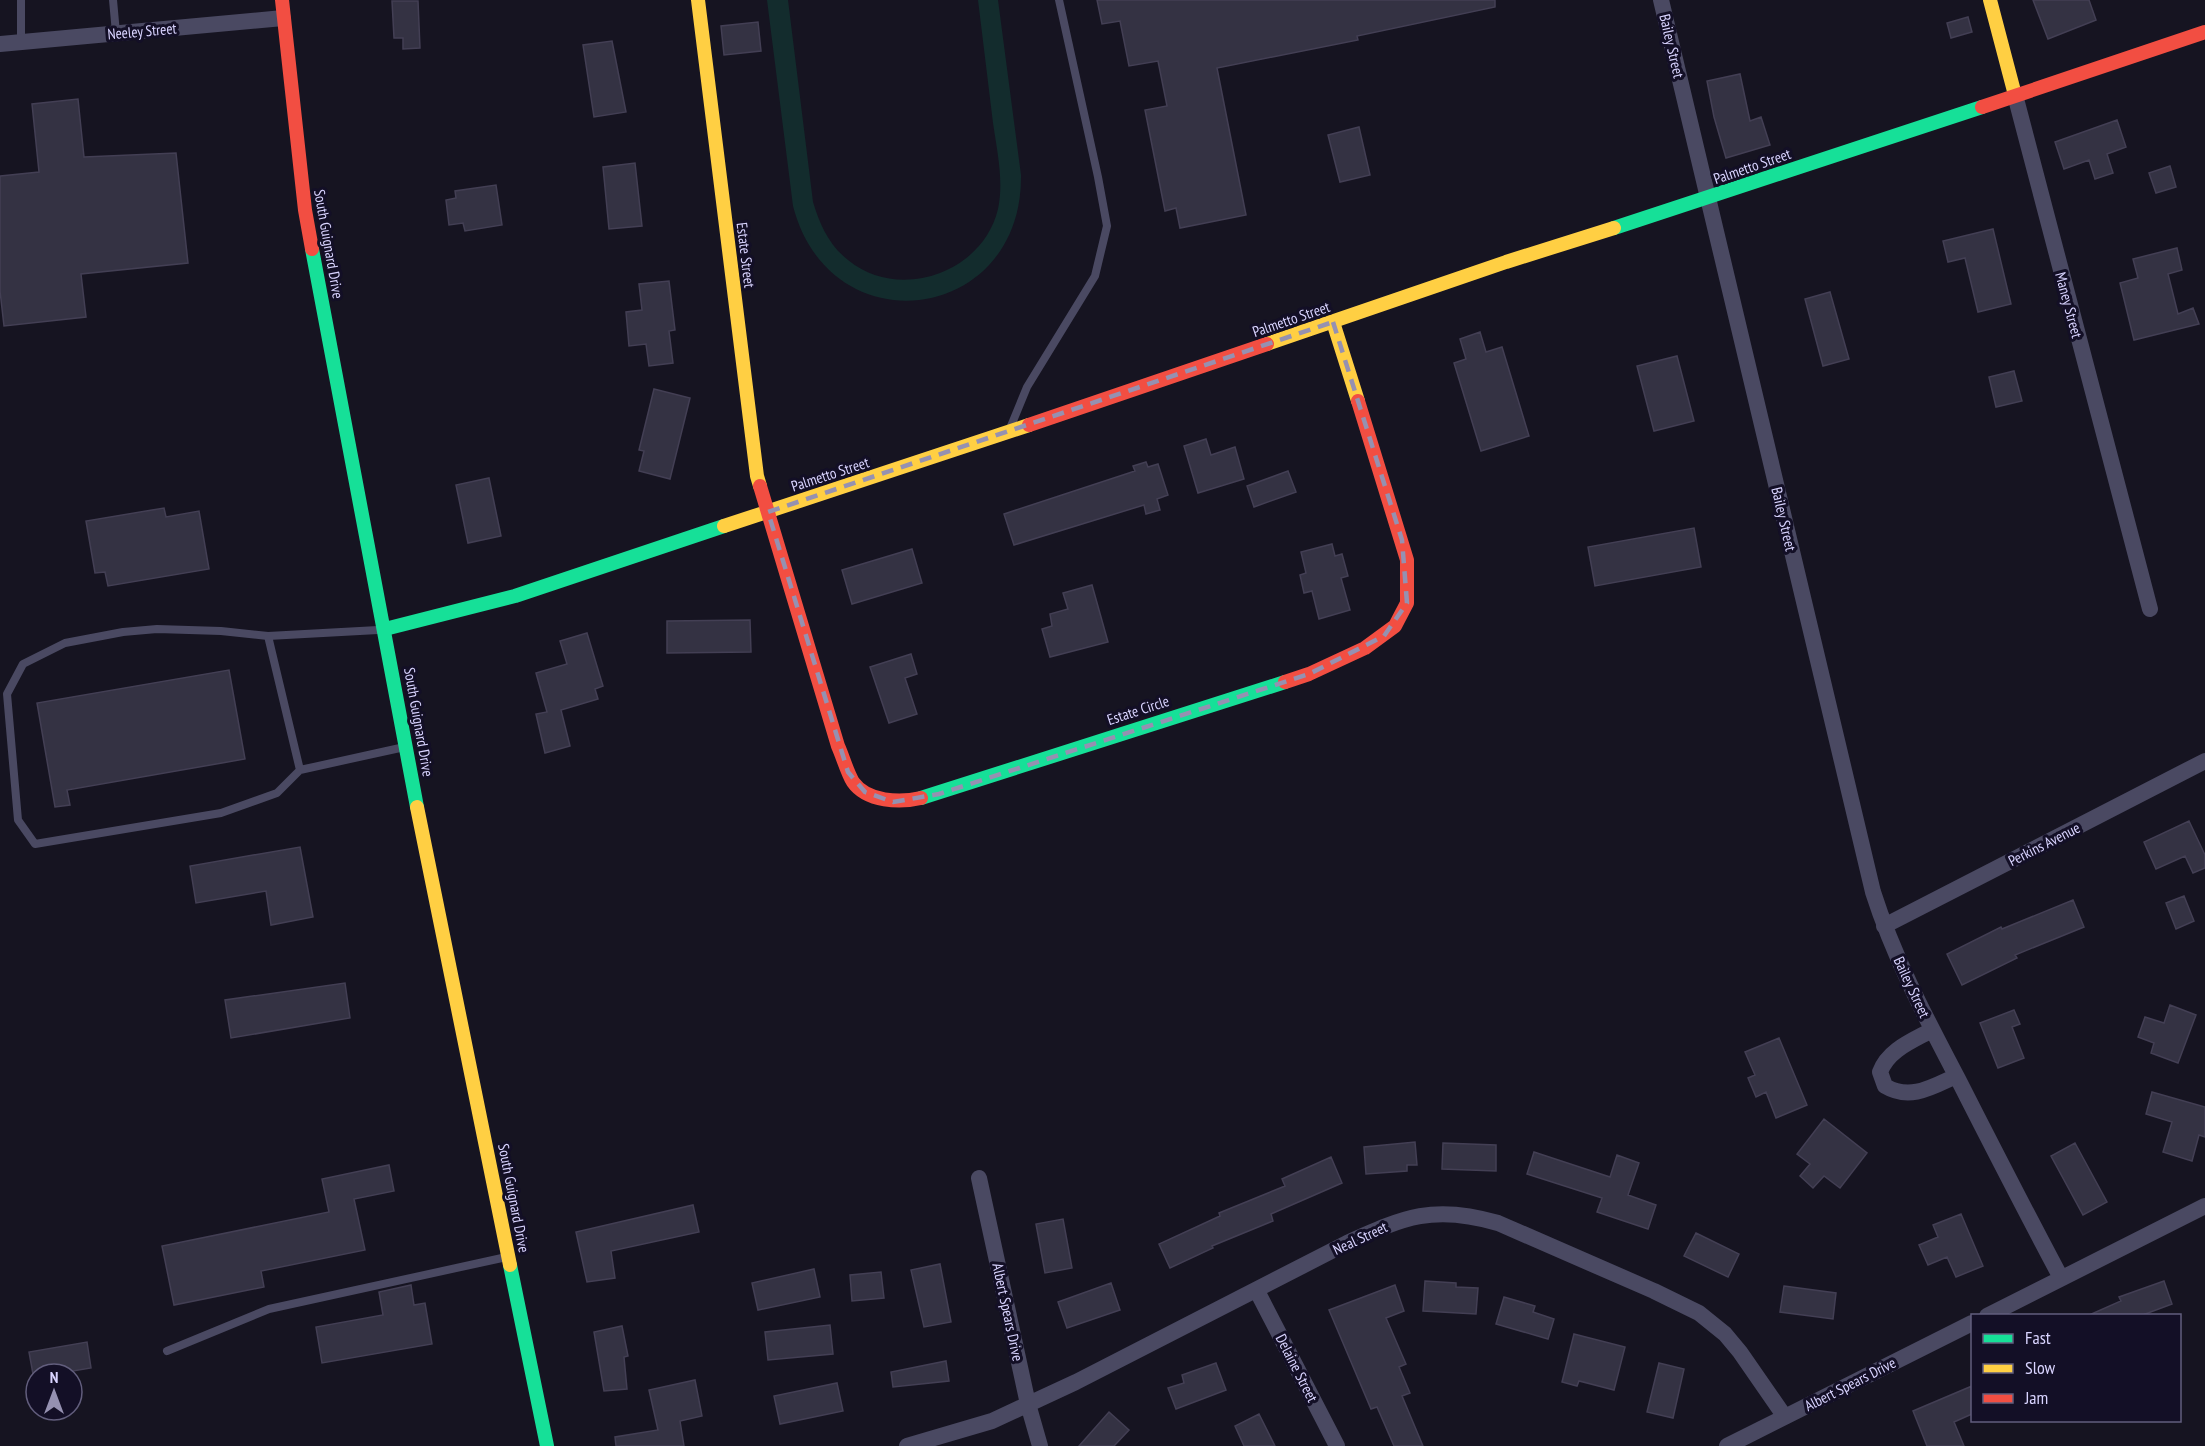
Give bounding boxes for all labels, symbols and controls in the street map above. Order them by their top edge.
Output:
street label: Bailey Street [1655,12,1689,80]
street label: Neeley Street [107,19,177,43]
street label: Palmetto Street [1711,144,1793,188]
street label: South Guignard Drive [310,188,348,300]
street label: Estate Street [733,221,759,289]
street label: Maney Street [2051,270,2087,340]
street label: Palmetto Street [1250,297,1332,341]
street label: Palmetto Street [789,453,871,495]
street label: Bailey Street [1767,485,1801,553]
street label: South Guignard Drive [400,666,438,778]
street label: Estate Circle [1104,691,1172,729]
street label: Perkins Avenue [2005,818,2083,870]
street label: Bailey Street [1890,953,1934,1021]
street label: South Guignard Drive [494,1142,534,1254]
street label: Neal Street [1330,1217,1390,1259]
street label: Albert Spears Drive [988,1261,1028,1363]
legend [1971,1314,2181,1422]
text: Fast [2025,1326,2051,1349]
street label: Delaine Street [1272,1331,1322,1405]
street label: Albert Spears Drive [1801,1353,1899,1415]
text: Slow [2025,1356,2056,1379]
north arrow [24,1362,84,1422]
text: N [50,1367,58,1387]
text: Jam [2024,1386,2048,1409]

